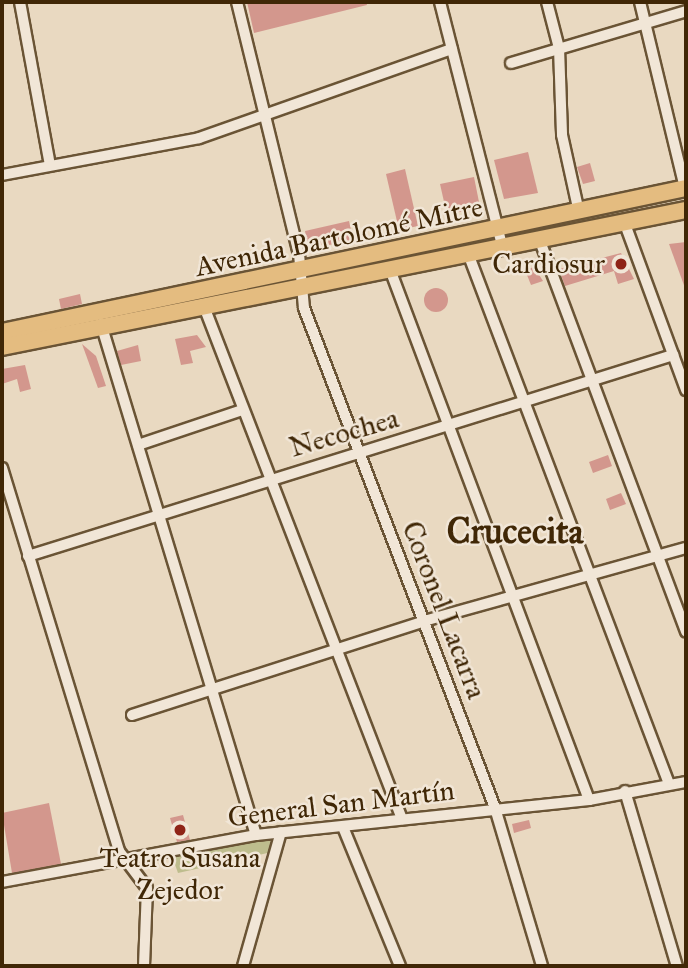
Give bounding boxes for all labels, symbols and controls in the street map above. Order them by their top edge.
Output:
street label: Avenida Bartolomé Mitre [192,190,486,284]
place label: Cardiosur [492,247,605,281]
marker: Cardiosur [611,254,631,274]
street label: Necochea [286,401,402,465]
district label: Crucecita [447,511,583,553]
street label: Coronel Lacarra [395,517,493,703]
street label: General San Martín [226,773,456,835]
marker: Teatro Susana Zejedor [172,822,188,838]
place label: Teatro Susana Zejedor [99,841,261,907]

